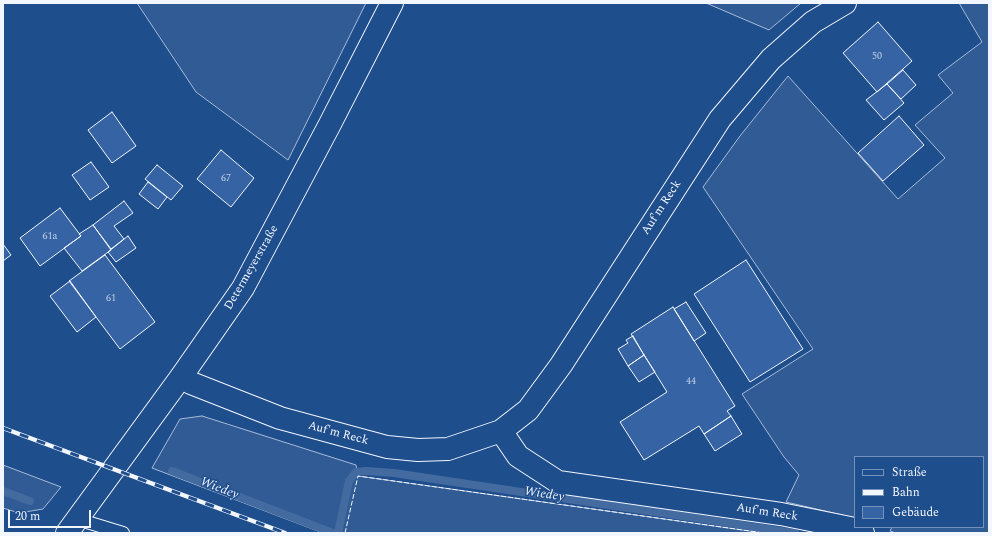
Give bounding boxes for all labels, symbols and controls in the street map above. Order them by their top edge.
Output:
house number: 50 [872,51,882,63]
house number: 67 [221,173,231,185]
street label: Auf'm Reck [639,178,685,238]
street label: Determeyerstraße [222,223,282,313]
house number: 61a [43,231,57,243]
house number: 61 [106,293,116,305]
house number: 44 [686,376,696,388]
street label: Auf'm Reck [306,419,370,449]
legend [854,456,984,528]
text: Straße [892,463,927,482]
water label: Wiedey [197,475,241,503]
text: Bahn [892,483,920,502]
water label: Wiedey [523,484,565,506]
street label: Auf'm Reck [735,501,799,525]
scale bar [10,502,93,528]
text: Gebäude [892,503,939,522]
text: 20 m [15,507,40,526]

